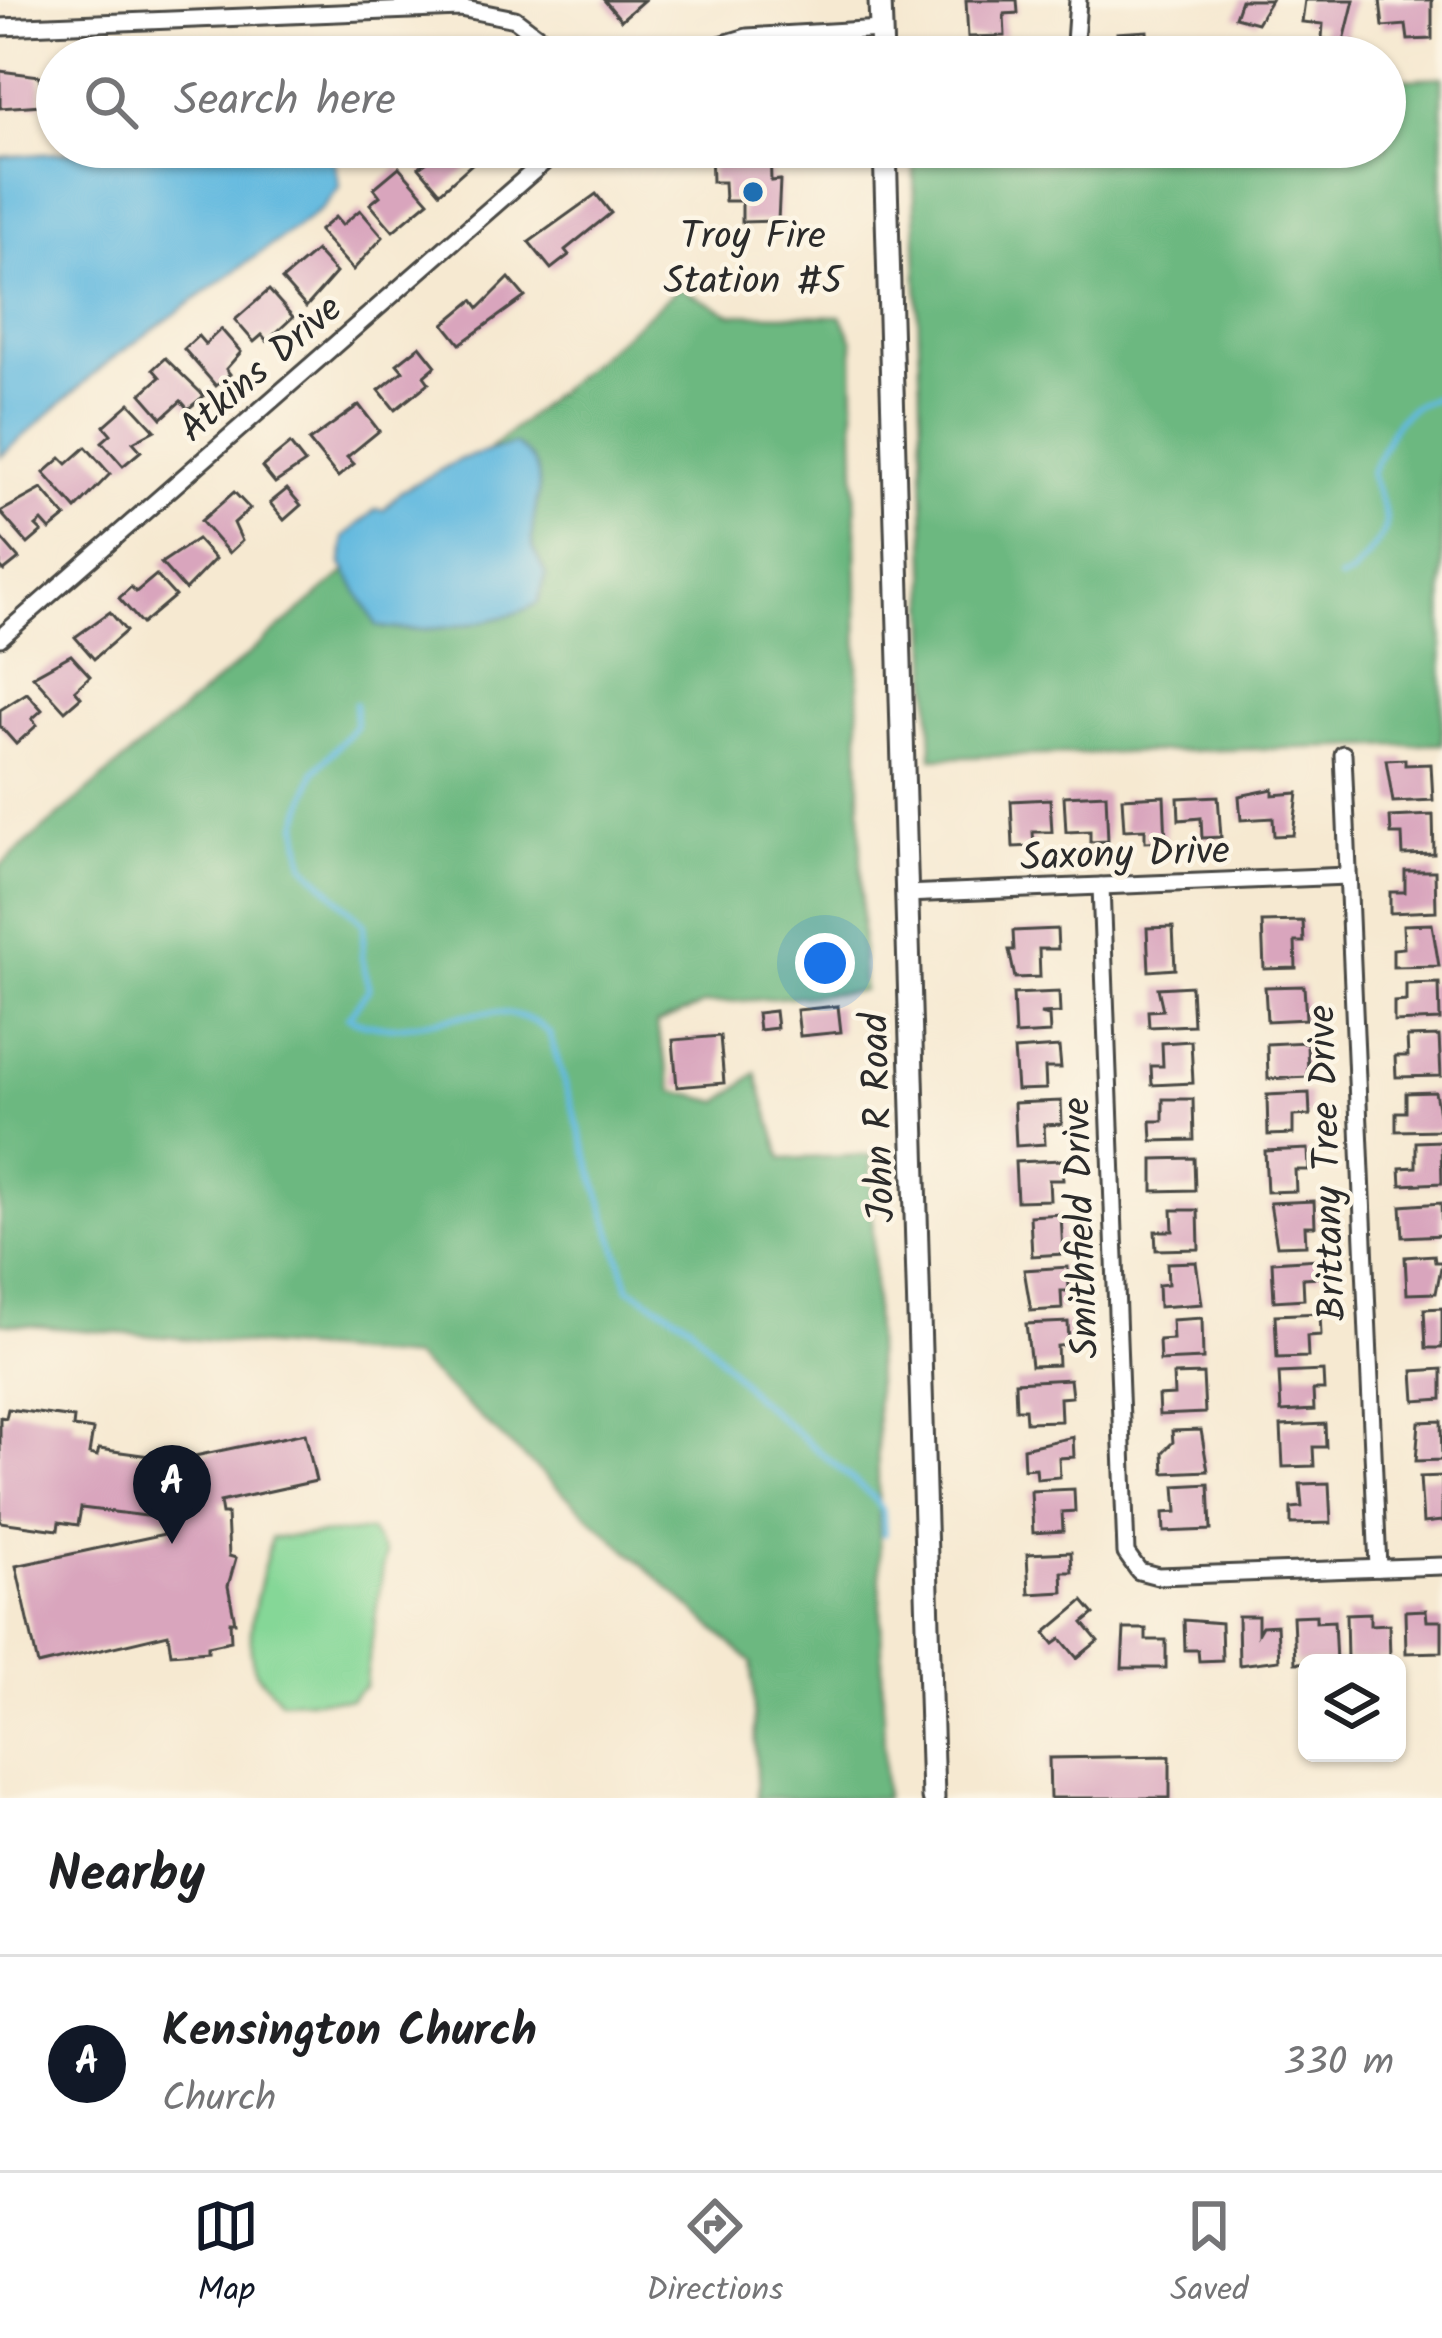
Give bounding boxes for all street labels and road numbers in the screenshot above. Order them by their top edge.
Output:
street label: Atkins Drive [166,281,358,459]
street label: Saxony Drive [1019,821,1231,891]
street label: Brittany Tree Drive [1293,1004,1365,1322]
street label: John R Road [845,1010,915,1224]
street label: Smithfield Drive [1047,1096,1119,1359]

